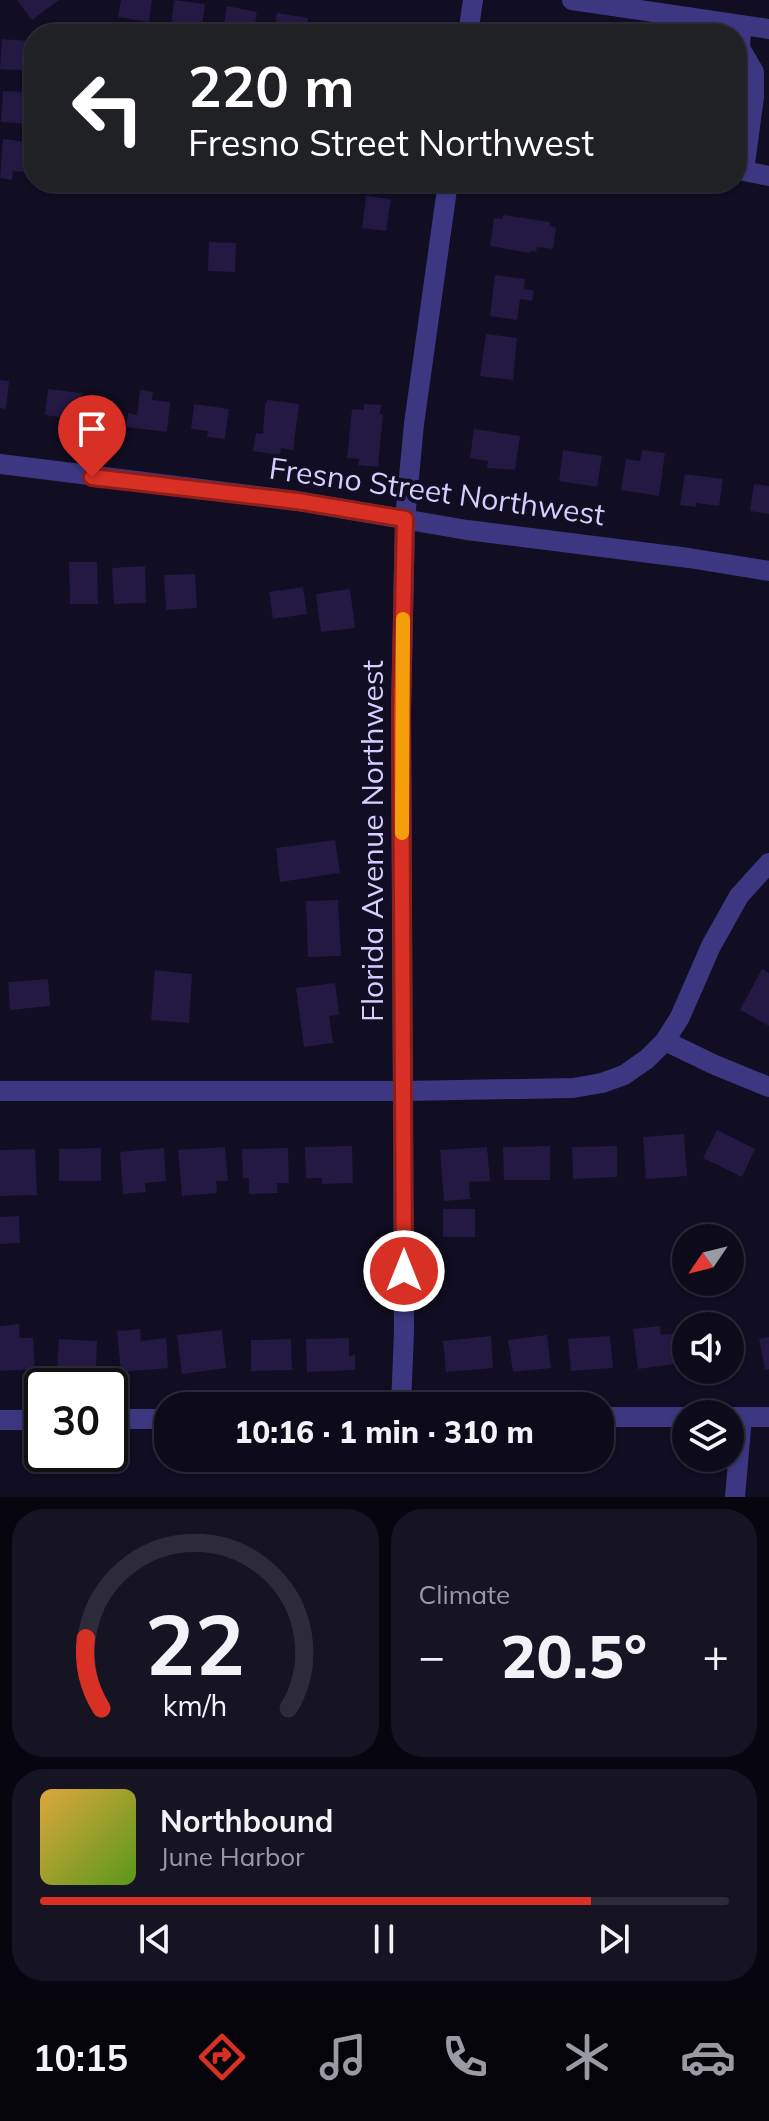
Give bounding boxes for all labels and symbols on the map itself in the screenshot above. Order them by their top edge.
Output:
pin [58,395,126,477]
street label: Fresno Street Northwest [267,449,607,533]
street label: Florida Avenue Northwest [353,660,391,1022]
north arrow [672,1224,744,1296]
position arrow [362,1229,446,1313]
speed limit sign: 30 [24,1368,128,1472]

